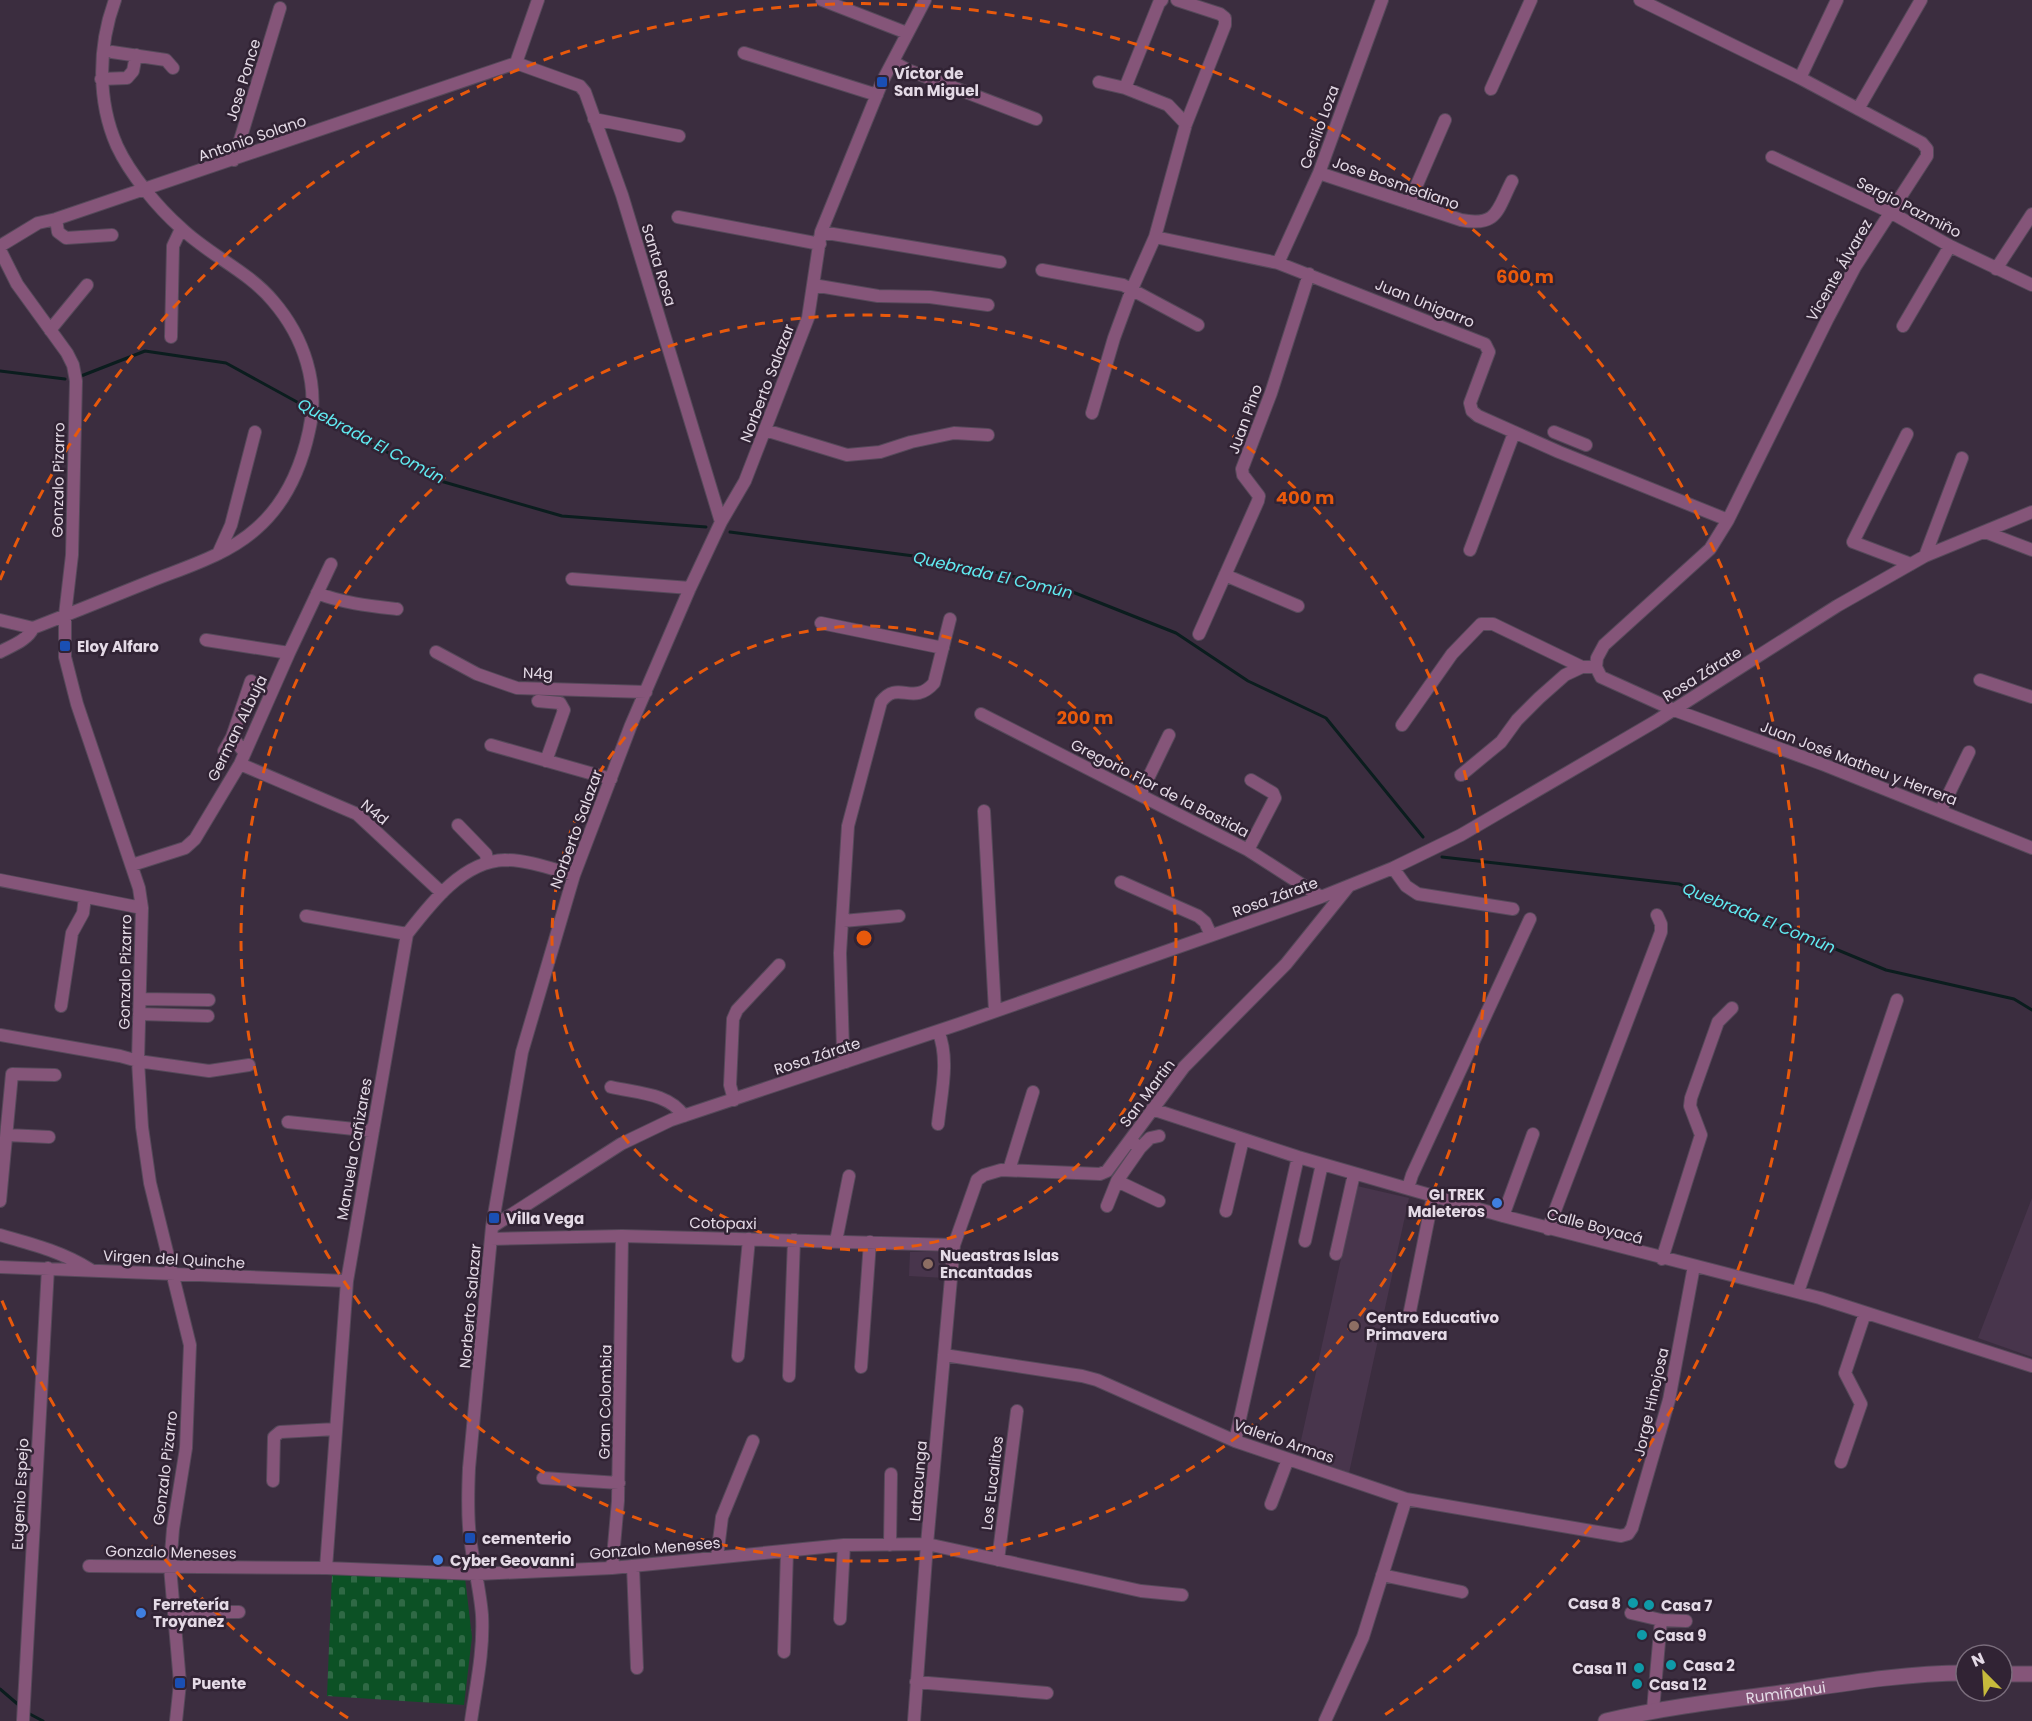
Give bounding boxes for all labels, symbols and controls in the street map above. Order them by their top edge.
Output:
street label: Jose Ponce [221,36,265,124]
place label: Víctor de San Miguel [894,63,979,101]
marker: Víctor de San Miguel [875,75,889,89]
street label: Cecilio Loza [1294,82,1344,172]
street label: Antonio Solano [195,110,309,166]
street label: Jose Bosmediano [1330,151,1462,215]
street label: Sergio Pazmiño [1853,172,1965,242]
street label: Vicente Álvarez [1801,215,1877,325]
street label: Santa Rosa [637,221,681,309]
text: 600 m [1496,264,1554,289]
street label: Juan Unigarro [1372,273,1478,333]
street label: Norberto Salazar [735,320,799,445]
street label: Juan Pino [1223,381,1267,457]
water label: Quebrada El Común [294,393,448,489]
street label: Gonzalo Pizarro [46,422,70,538]
text: 400 m [1276,485,1334,510]
water label: Quebrada El Común [911,545,1075,605]
place label: Eloy Alfaro [77,636,159,657]
marker: Eloy Alfaro [58,639,72,653]
street label: Rosa Zárate [1659,641,1745,707]
street label: N4g [523,662,553,684]
street label: German ALbuja [202,671,272,785]
text: 200 m [1057,705,1113,730]
street label: Juan José Matheu y Herrera [1758,716,1960,810]
street label: Gregorio Flor de la Bastida [1067,734,1253,842]
street label: Norberto Salazar [545,766,607,891]
street label: N4d [357,794,393,830]
street label: Rosa Zárate [1229,872,1321,922]
water label: Quebrada El Común [1679,877,1839,959]
street label: Gonzalo Pizarro [113,914,137,1030]
centre of rings [854,928,874,948]
street label: Rosa Zárate [771,1032,863,1080]
street label: San Martin [1115,1055,1179,1131]
street label: Manuela Cañizares [331,1076,377,1222]
place label: GI TREK Maleteros [1408,1184,1486,1222]
marker: GI TREK Maleteros [1490,1196,1504,1210]
street label: Calle Boyacá [1544,1203,1646,1249]
place label: Villa Vega [506,1208,584,1229]
marker: Villa Vega [487,1211,501,1225]
street label: Cotopaxi [689,1212,757,1234]
street label: Norberto Salazar [454,1242,486,1369]
street label: Virgen del Quinche [102,1245,246,1273]
place label: Nueastras Islas Encantadas [940,1245,1059,1283]
marker: Nueastras Islas Encantadas [921,1257,935,1271]
place label: Centro Educativo Primavera [1366,1307,1500,1345]
marker: Centro Educativo Primavera [1347,1319,1361,1333]
street label: Gran Colombia [593,1344,617,1460]
street label: Jorge Hinojosa [1628,1345,1674,1459]
street label: Gonzalo Pizarro [148,1410,182,1526]
street label: Valerio Armas [1231,1414,1337,1468]
street label: Los Eucalitos [976,1435,1008,1531]
street label: Eugenio Espejo [7,1438,33,1550]
street label: Latacunga [904,1440,932,1522]
place label: cementerio [482,1528,572,1549]
marker: cementerio [463,1531,477,1545]
street label: Gonzalo Meneses [589,1532,721,1564]
street label: Gonzalo Meneses [105,1540,237,1564]
place label: Cyber Geovanni [450,1550,574,1571]
marker: Cyber Geovanni [431,1553,445,1567]
place label: Casa 8 [1568,1593,1621,1614]
place label: Ferretería Troyanez [153,1594,229,1632]
place label: Casa 7 [1661,1595,1712,1616]
marker: Casa 8 [1626,1596,1640,1610]
marker: Casa 7 [1642,1598,1656,1612]
marker: Ferretería Troyanez [134,1606,148,1620]
place label: Casa 9 [1654,1625,1707,1646]
marker: Casa 9 [1635,1628,1649,1642]
north arrow [1954,1643,2014,1703]
text: N [1968,1647,1988,1673]
place label: Casa 2 [1683,1655,1735,1676]
place label: Casa 11 [1572,1658,1627,1679]
marker: Casa 2 [1664,1658,1678,1672]
marker: Casa 11 [1632,1661,1646,1675]
place label: Puente [192,1673,246,1694]
place label: Casa 12 [1649,1674,1707,1695]
marker: Puente [173,1676,187,1690]
street label: Rumiñahui [1744,1676,1827,1708]
marker: Casa 12 [1630,1677,1644,1691]

